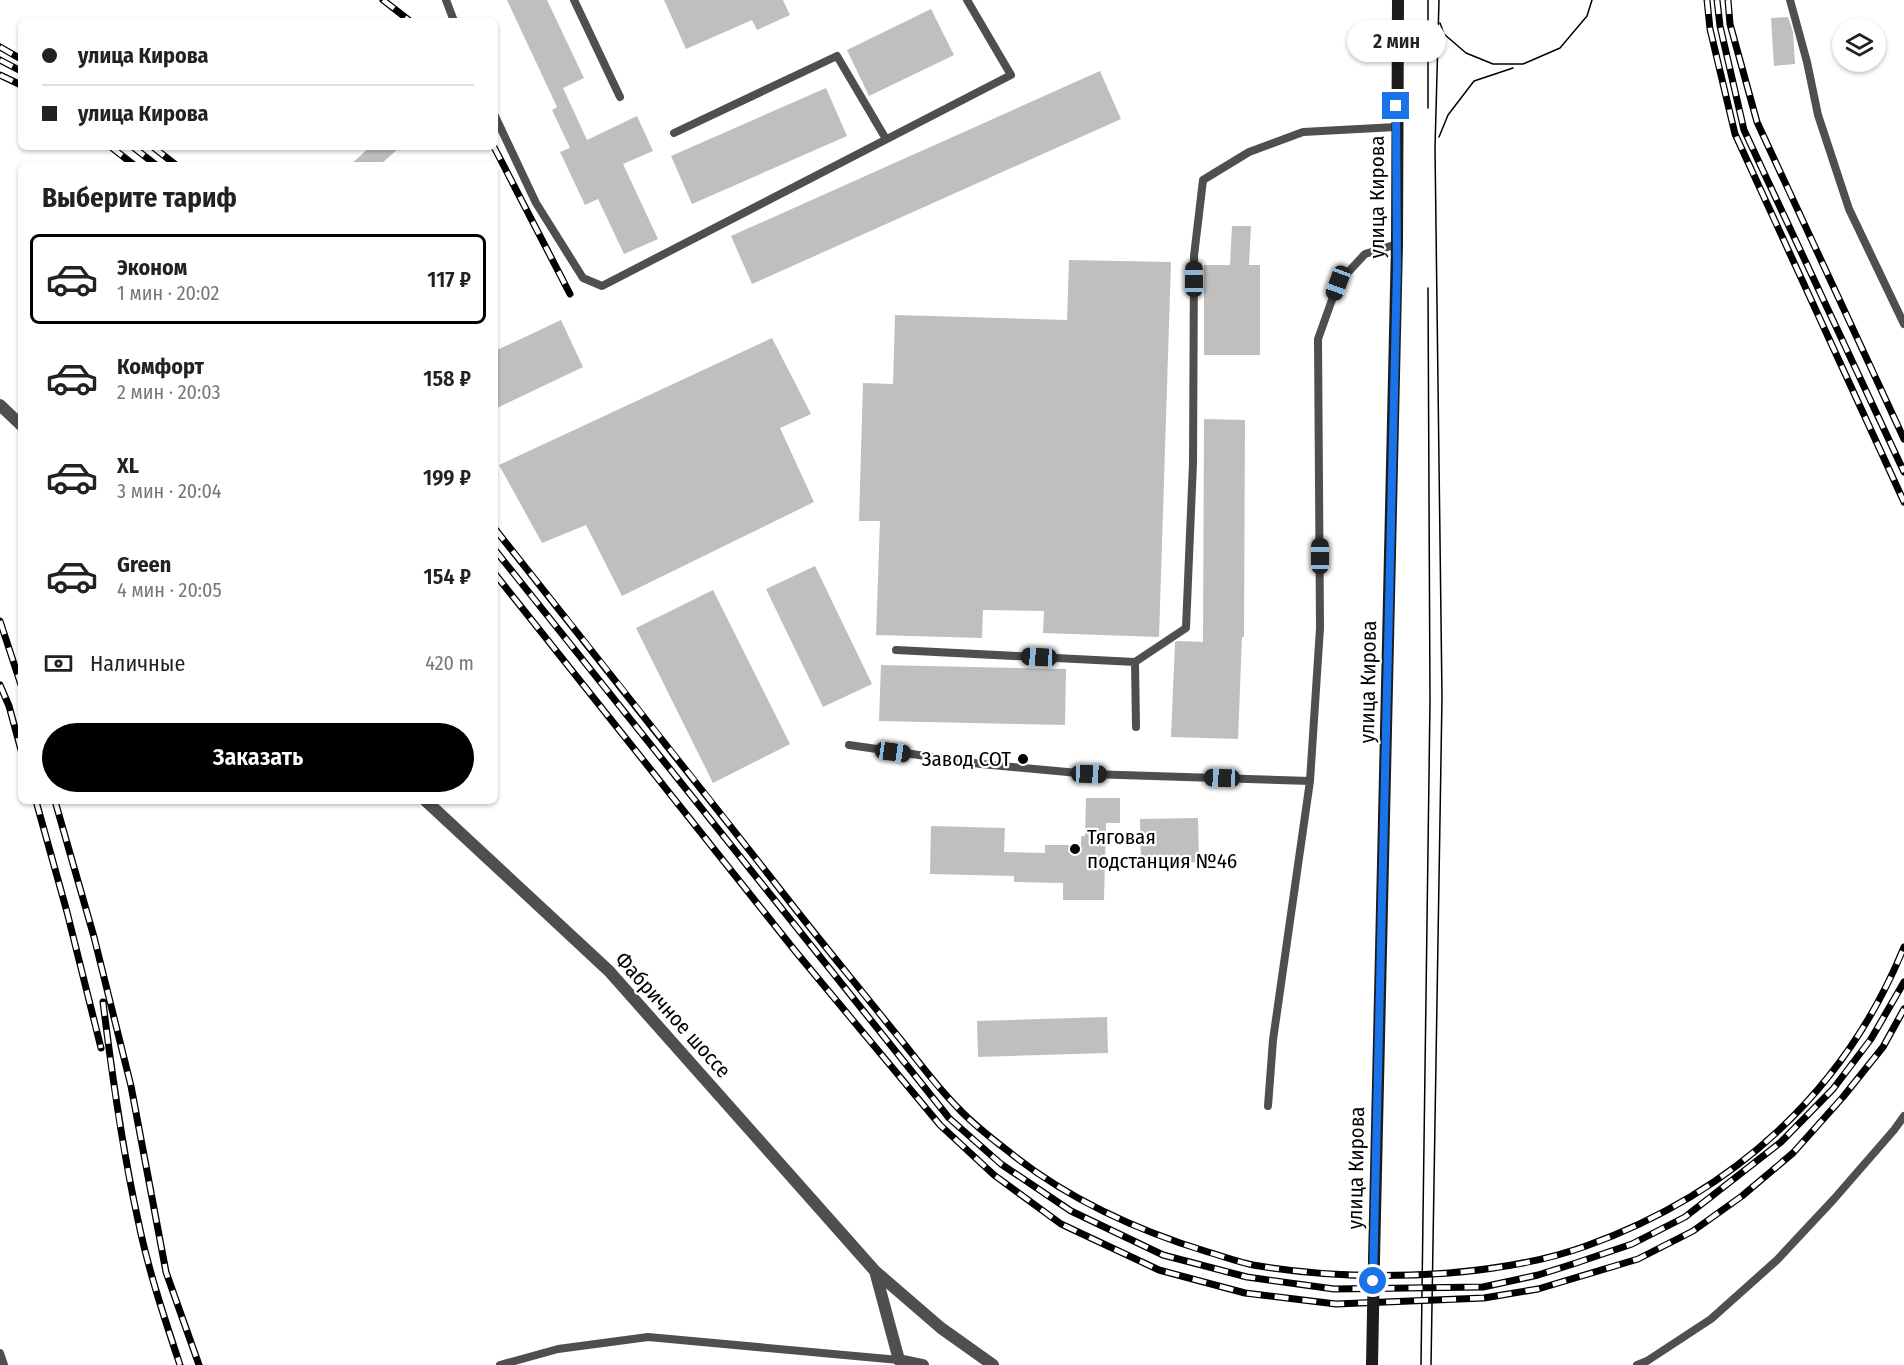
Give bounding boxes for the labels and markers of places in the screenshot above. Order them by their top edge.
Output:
place label: Завод СОТ [921,746,1011,772]
marker: Завод СОТ [1016,752,1030,766]
place label: Тяговая подстанция №46 [1087,824,1237,874]
marker: Тяговая подстанция №46 [1068,842,1082,856]

